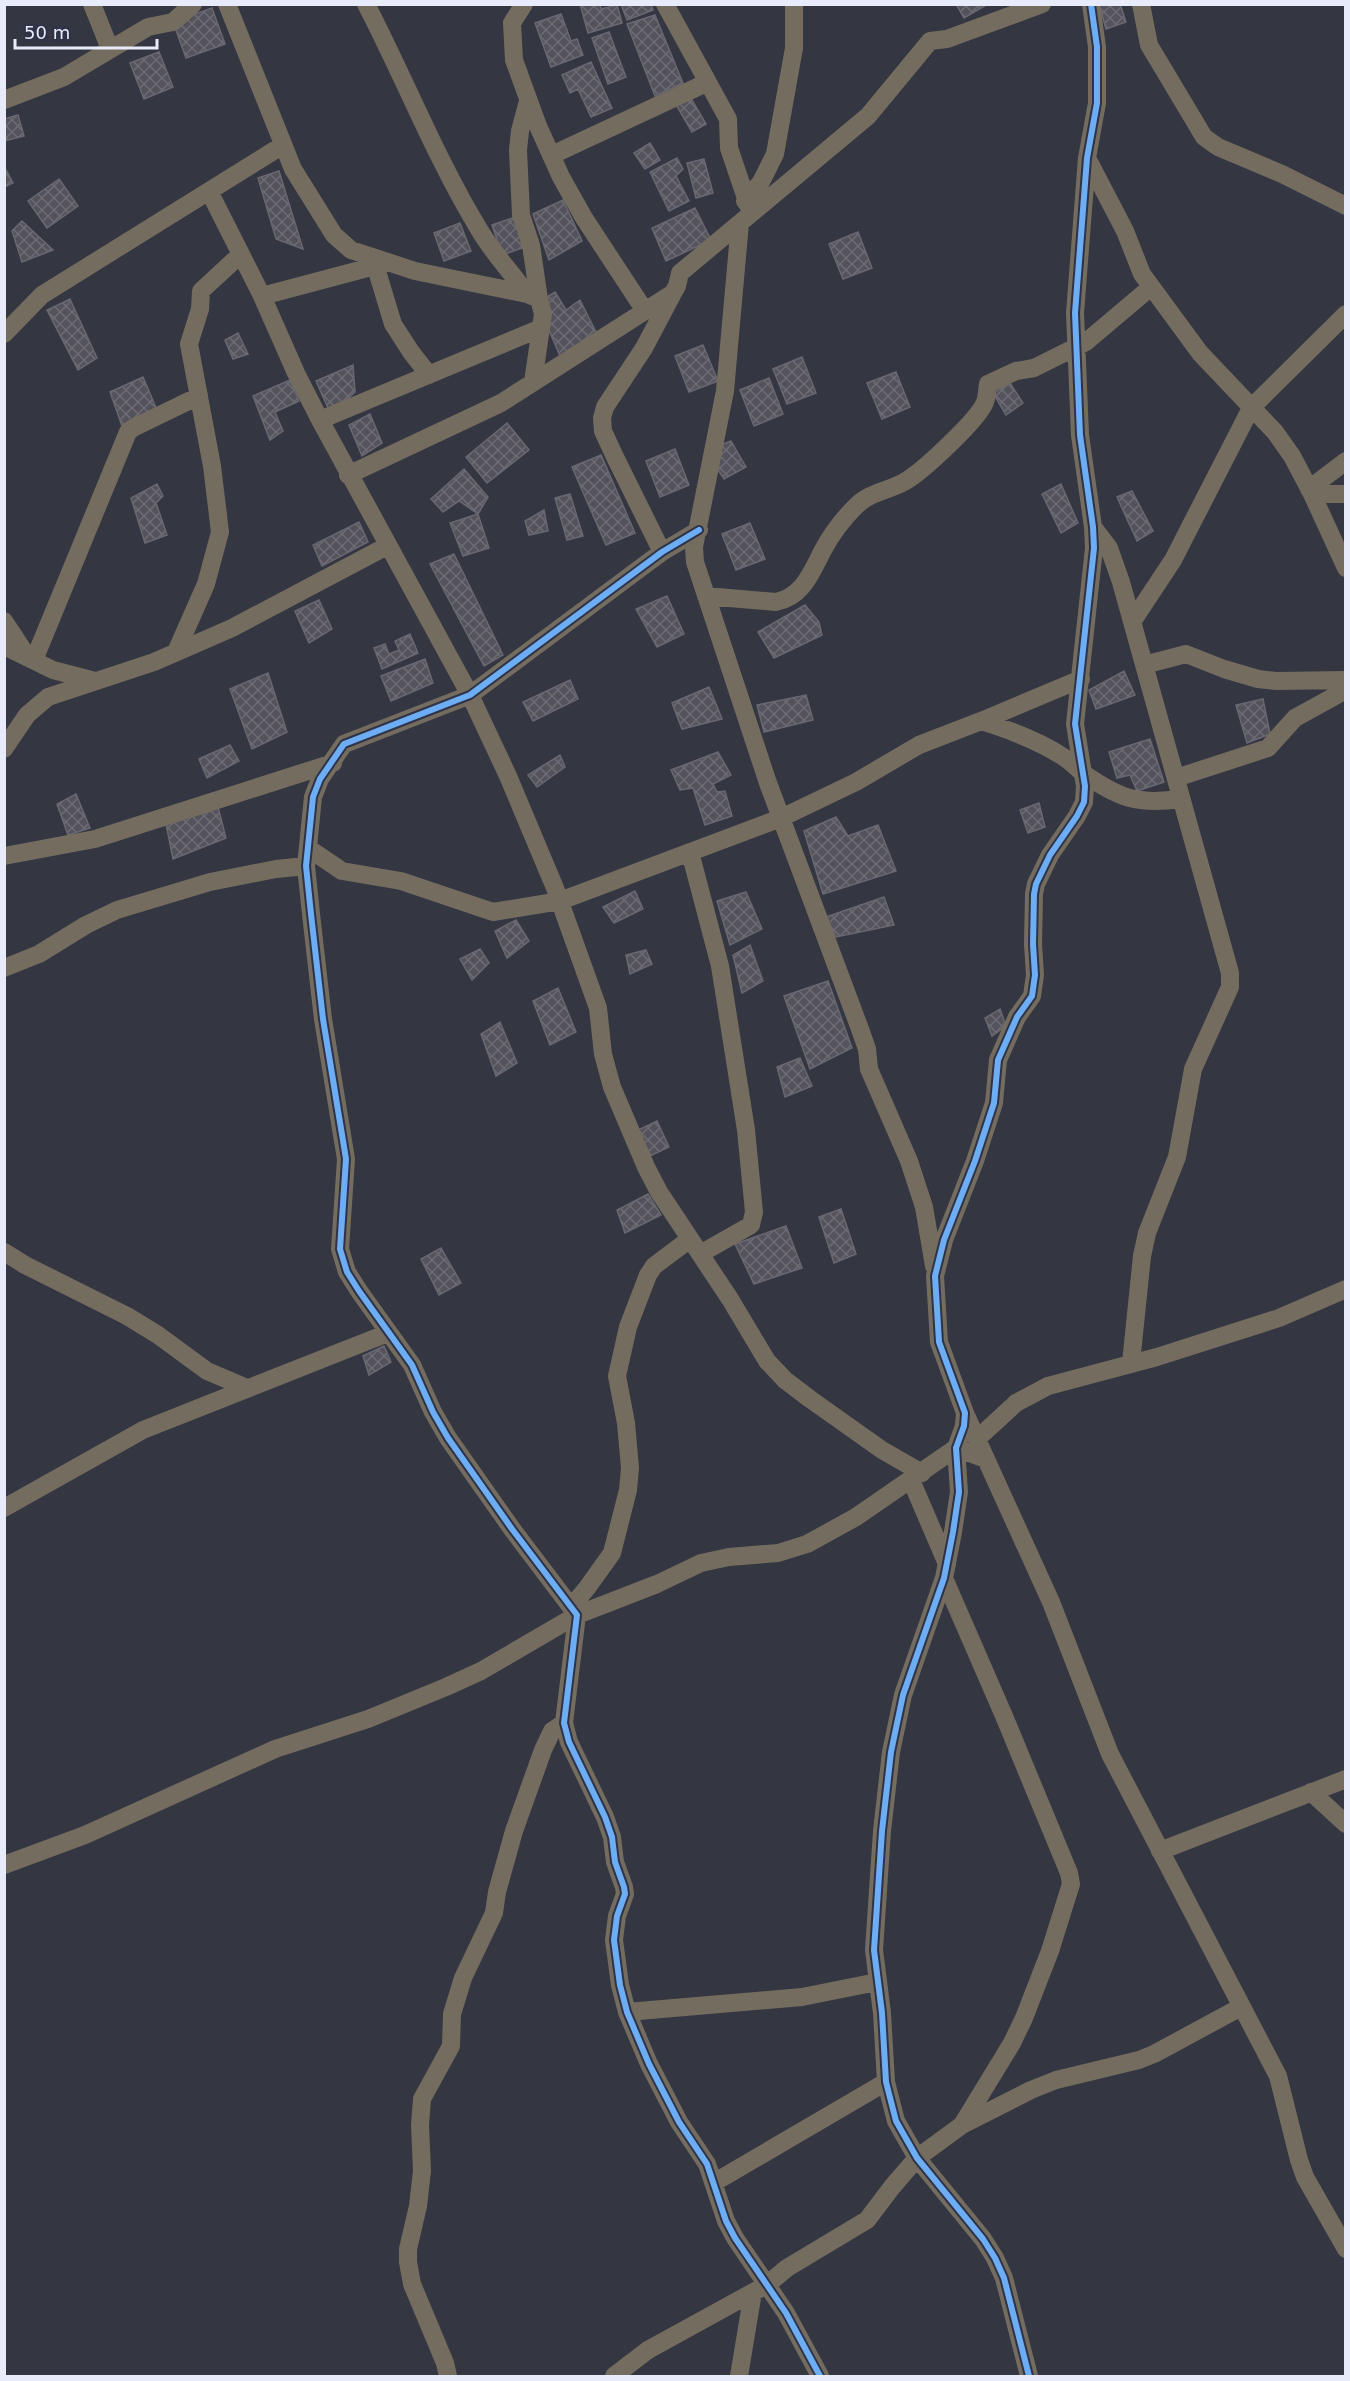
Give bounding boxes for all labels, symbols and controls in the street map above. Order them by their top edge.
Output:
scale bar [15,12,158,50]
text: 50 m [24,22,70,43]

